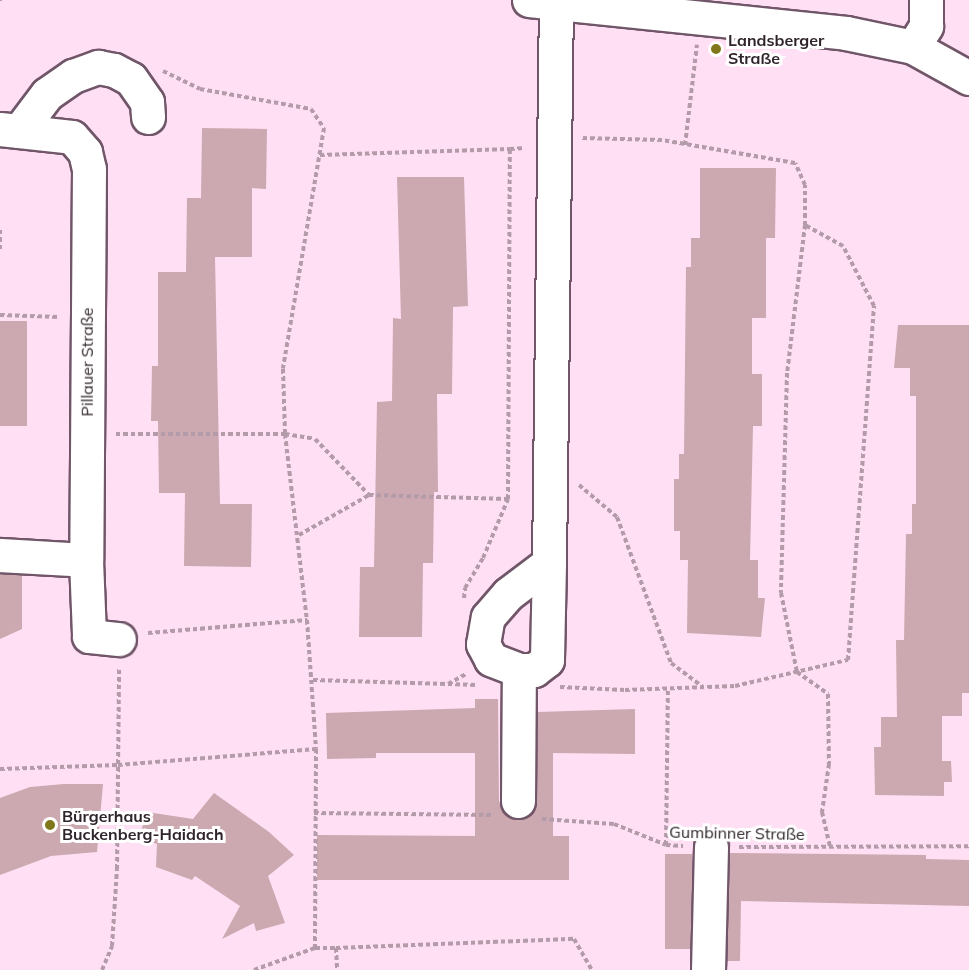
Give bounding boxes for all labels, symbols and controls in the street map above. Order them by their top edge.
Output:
place label: Landsberger Straße [728,30,824,68]
marker: Landsberger Straße [709,42,723,56]
street label: Pillauer Straße [77,307,97,417]
place label: Bürgerhaus Buckenberg-Haidach [62,806,224,844]
marker: Bürgerhaus Buckenberg-Haidach [43,818,57,832]
street label: Gumbinner Straße [669,822,805,844]

